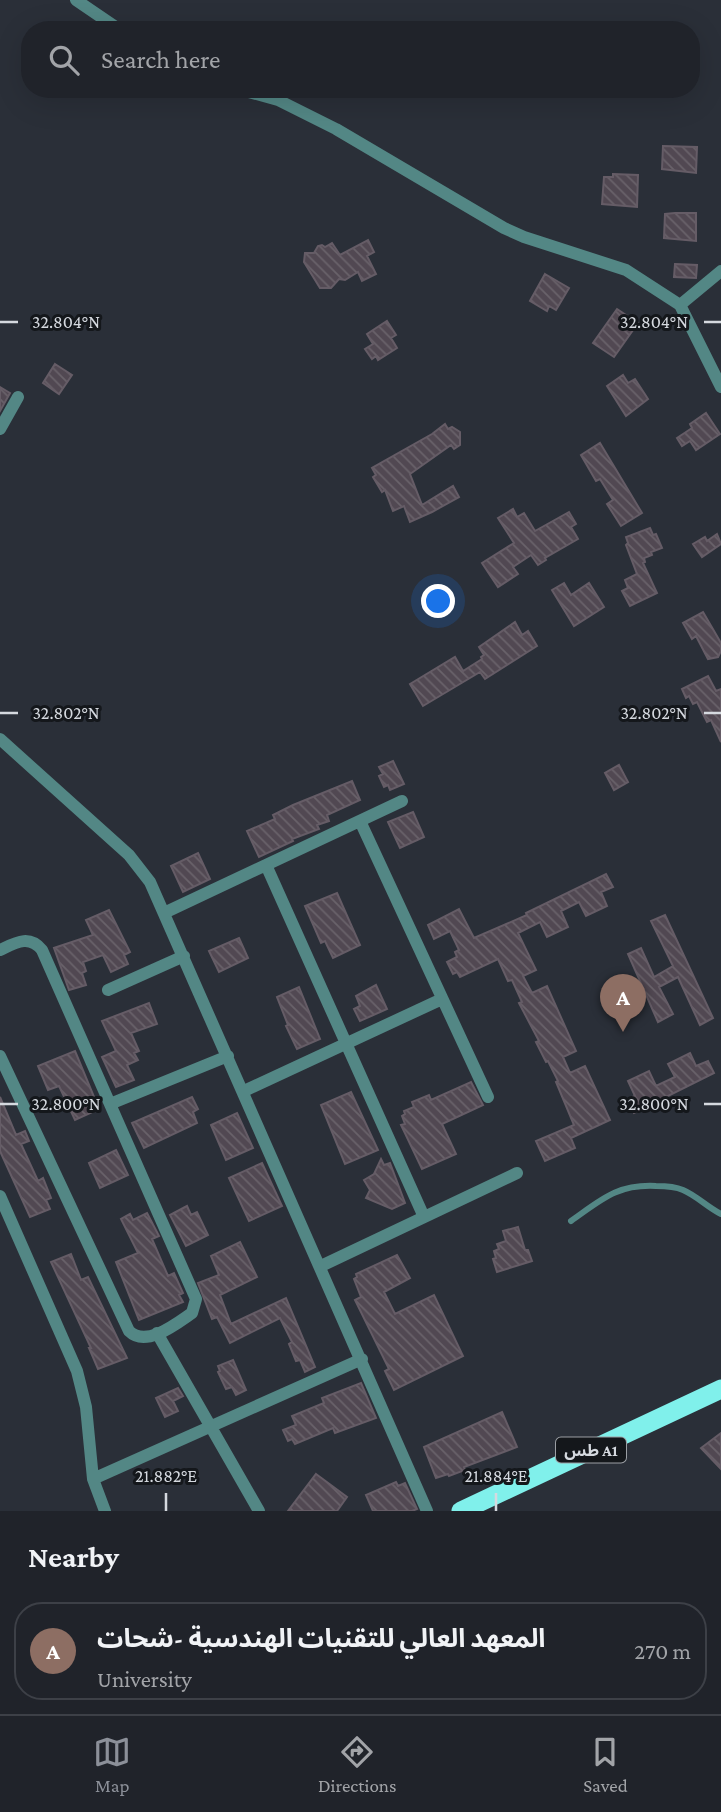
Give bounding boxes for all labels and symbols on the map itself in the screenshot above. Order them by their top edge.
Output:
text: 32.804°N [32,312,100,332]
text: 32.804°N [620,312,688,332]
your location [421,584,455,618]
text: 32.802°N [32,703,100,723]
text: 32.802°N [620,703,688,723]
pin: A [600,974,646,1032]
text: 32.800°N [31,1094,101,1114]
text: 32.800°N [619,1094,689,1114]
road number: طس A1 [556,1438,626,1462]
text: 21.882°E [135,1466,197,1486]
text: 21.884°E [464,1466,528,1486]

